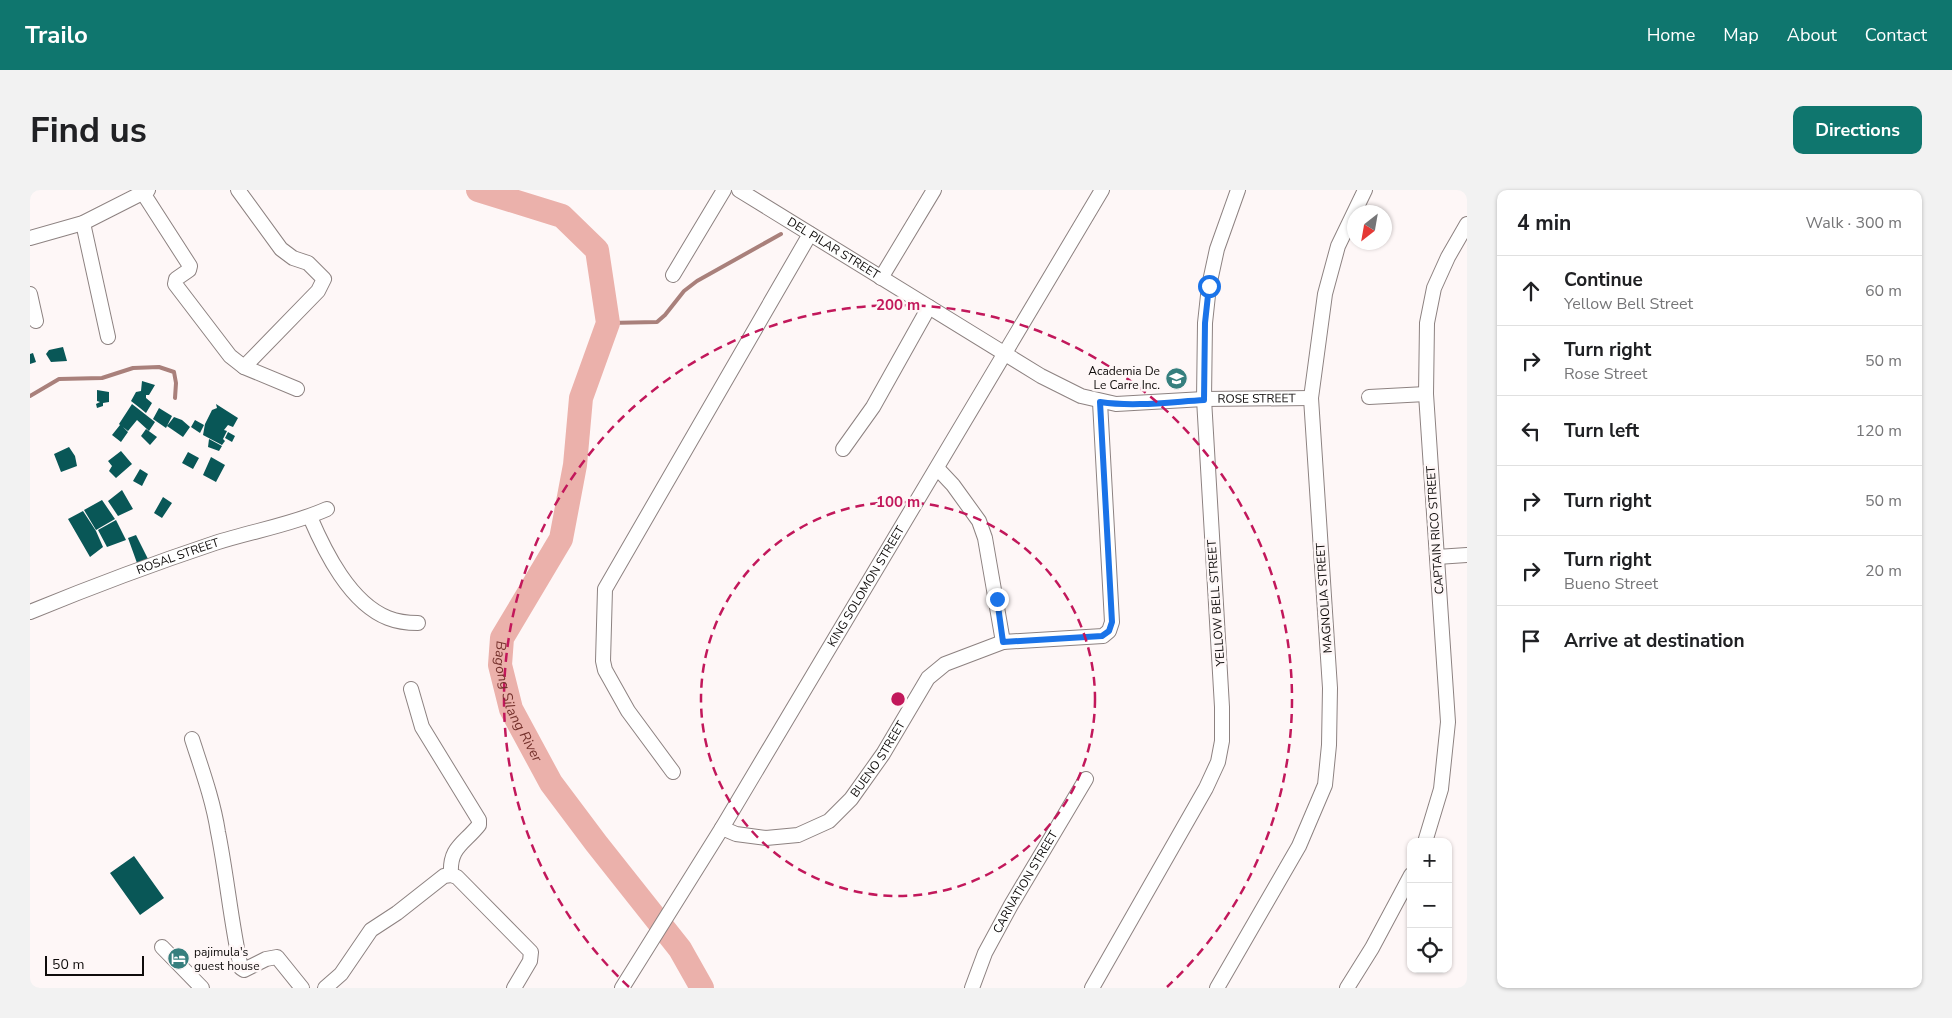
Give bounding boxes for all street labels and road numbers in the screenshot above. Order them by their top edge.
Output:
street label: DEL PILAR STREET [784,214,883,283]
street label: ROSE STREET [1217,390,1296,407]
street label: CAPTAIN RICO STREET [1422,464,1447,595]
street label: KING SOLOMON STREET [824,522,909,650]
street label: ROSAL STREET [134,534,222,578]
street label: YELLOW BELL STREET [1204,538,1228,668]
street label: MAGNOLIA STREET [1312,542,1336,654]
street label: BUENO STREET [847,717,909,800]
street label: CARNATION STREET [989,827,1062,936]

